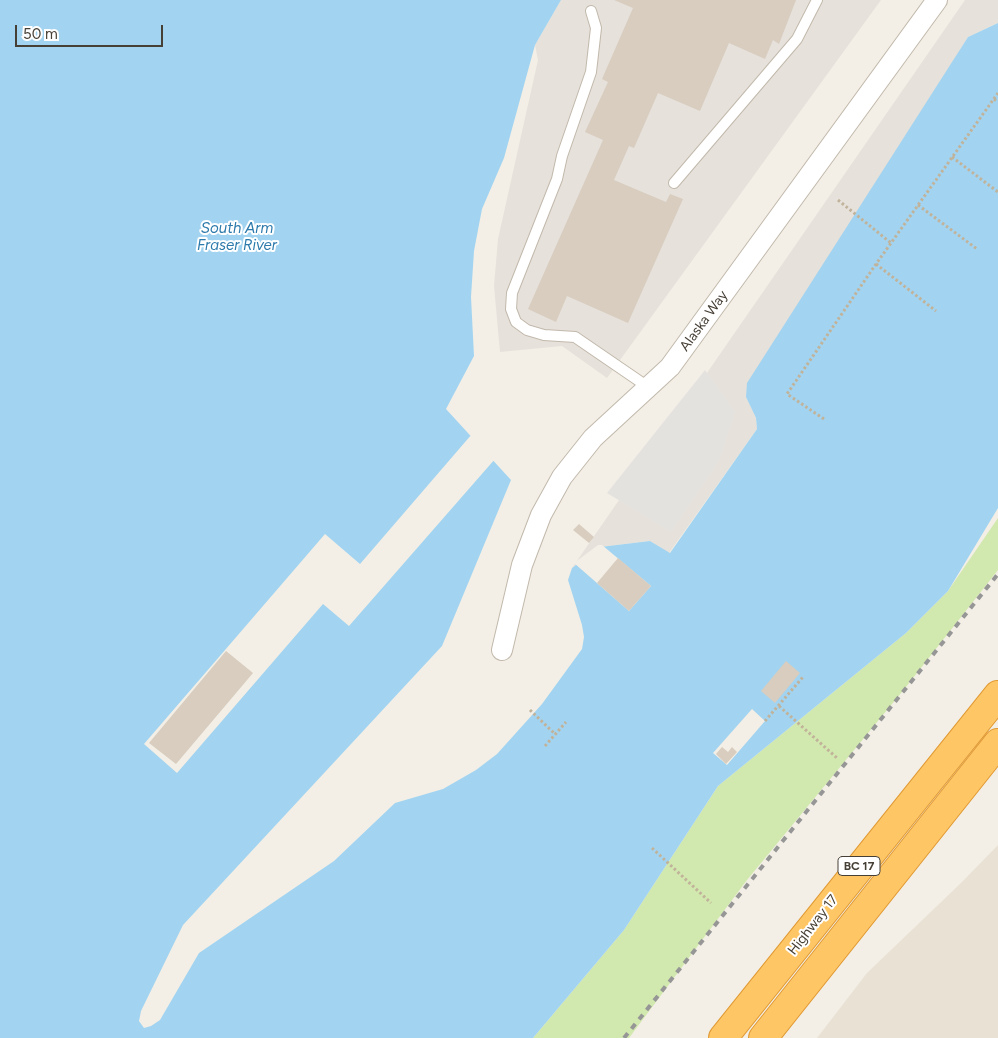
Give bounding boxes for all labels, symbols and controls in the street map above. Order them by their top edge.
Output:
scale bar [18,15,165,47]
text: 50 m [23,25,58,43]
water label: South Arm Fraser River [197,220,277,255]
street label: Alaska Way [676,287,732,355]
road number: BC 17 [838,856,880,876]
street label: Highway 17 [784,892,842,958]

